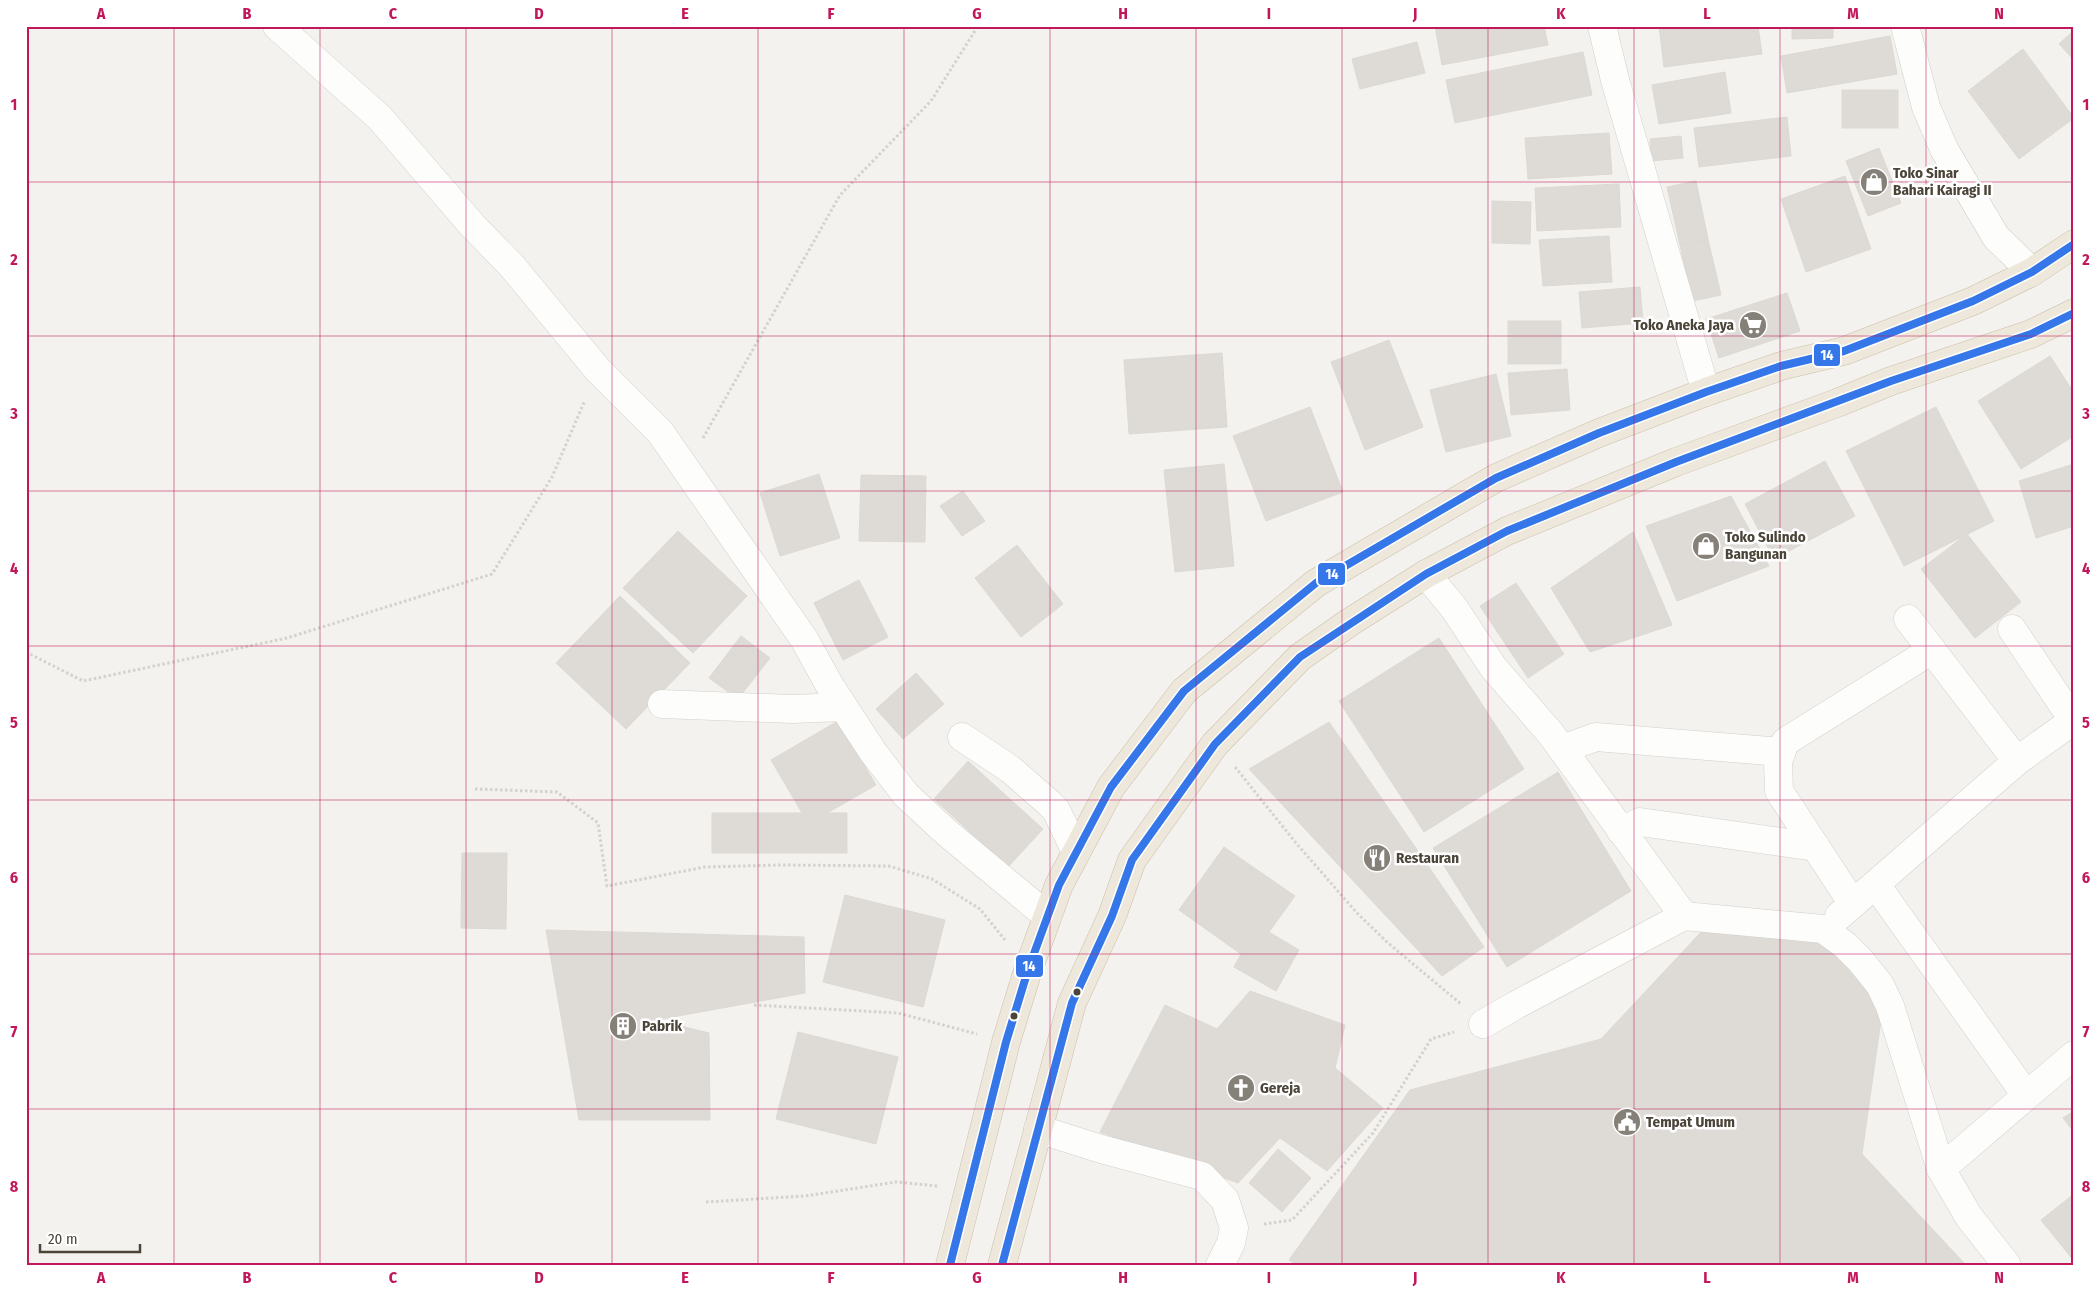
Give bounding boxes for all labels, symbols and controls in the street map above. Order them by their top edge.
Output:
text: A [96,4,106,23]
text: B [243,4,252,23]
text: C [389,4,398,23]
text: D [534,4,544,23]
text: E [681,4,689,23]
text: F [827,4,835,23]
text: G [972,4,982,23]
text: H [1118,4,1128,23]
text: I [1267,4,1271,23]
text: J [1412,4,1417,23]
text: K [1556,4,1566,23]
text: L [1703,4,1711,23]
text: M [1847,4,1859,23]
text: N [1994,4,2004,23]
text: 1 [11,95,17,114]
text: 1 [2083,95,2089,114]
place label: Toko Sinar Bahari Kairagi II [1893,164,1991,199]
shop icon: Toko Sinar Bahari Kairagi II [1859,167,1889,197]
text: 2 [9,250,18,269]
text: 2 [2081,250,2090,269]
supermarket icon: Toko Aneka Jaya [1738,310,1768,340]
place label: Toko Aneka Jaya [1633,316,1735,334]
line badge: 14 [1813,343,1841,367]
text: 14 [1820,347,1834,364]
text: 3 [9,404,18,423]
text: 3 [2081,404,2090,423]
place label: Toko Sulindo Bangunan [1725,528,1806,563]
shop icon: Toko Sulindo Bangunan [1691,531,1721,561]
text: 4 [10,559,18,578]
text: 4 [2082,559,2090,578]
line badge: 14 [1317,562,1346,586]
text: 14 [1325,566,1339,583]
text: 5 [10,713,18,732]
text: 5 [2082,713,2090,732]
restaurant icon: Restauran [1362,843,1392,873]
place label: Restauran [1396,849,1459,867]
text: 6 [10,868,18,887]
text: 6 [2082,868,2090,887]
line badge: 14 [1015,954,1044,978]
text: 14 [1022,958,1036,975]
unlabelled marker [1072,987,1082,997]
building icon: Pabrik [608,1011,638,1041]
unlabelled marker [1009,1011,1019,1021]
place label: Pabrik [642,1017,682,1035]
text: 7 [11,1022,18,1041]
text: 7 [2083,1022,2090,1041]
church icon: Gereja [1226,1073,1256,1103]
place label: Gereja [1260,1079,1301,1097]
public building icon: Tempat Umum [1612,1107,1642,1137]
place label: Tempat Umum [1646,1113,1735,1131]
text: 8 [10,1177,19,1196]
text: 8 [2082,1177,2091,1196]
scale bar [40,1221,140,1253]
text: 20 m [48,1230,78,1248]
text: A [96,1268,106,1287]
text: B [243,1268,252,1287]
text: C [389,1268,398,1287]
text: D [534,1268,544,1287]
text: E [681,1268,689,1287]
text: F [827,1268,835,1287]
text: G [972,1268,982,1287]
text: H [1118,1268,1128,1287]
text: I [1267,1268,1271,1287]
text: J [1412,1268,1417,1287]
text: K [1556,1268,1566,1287]
text: L [1703,1268,1711,1287]
text: M [1847,1268,1859,1287]
text: N [1994,1268,2004,1287]

